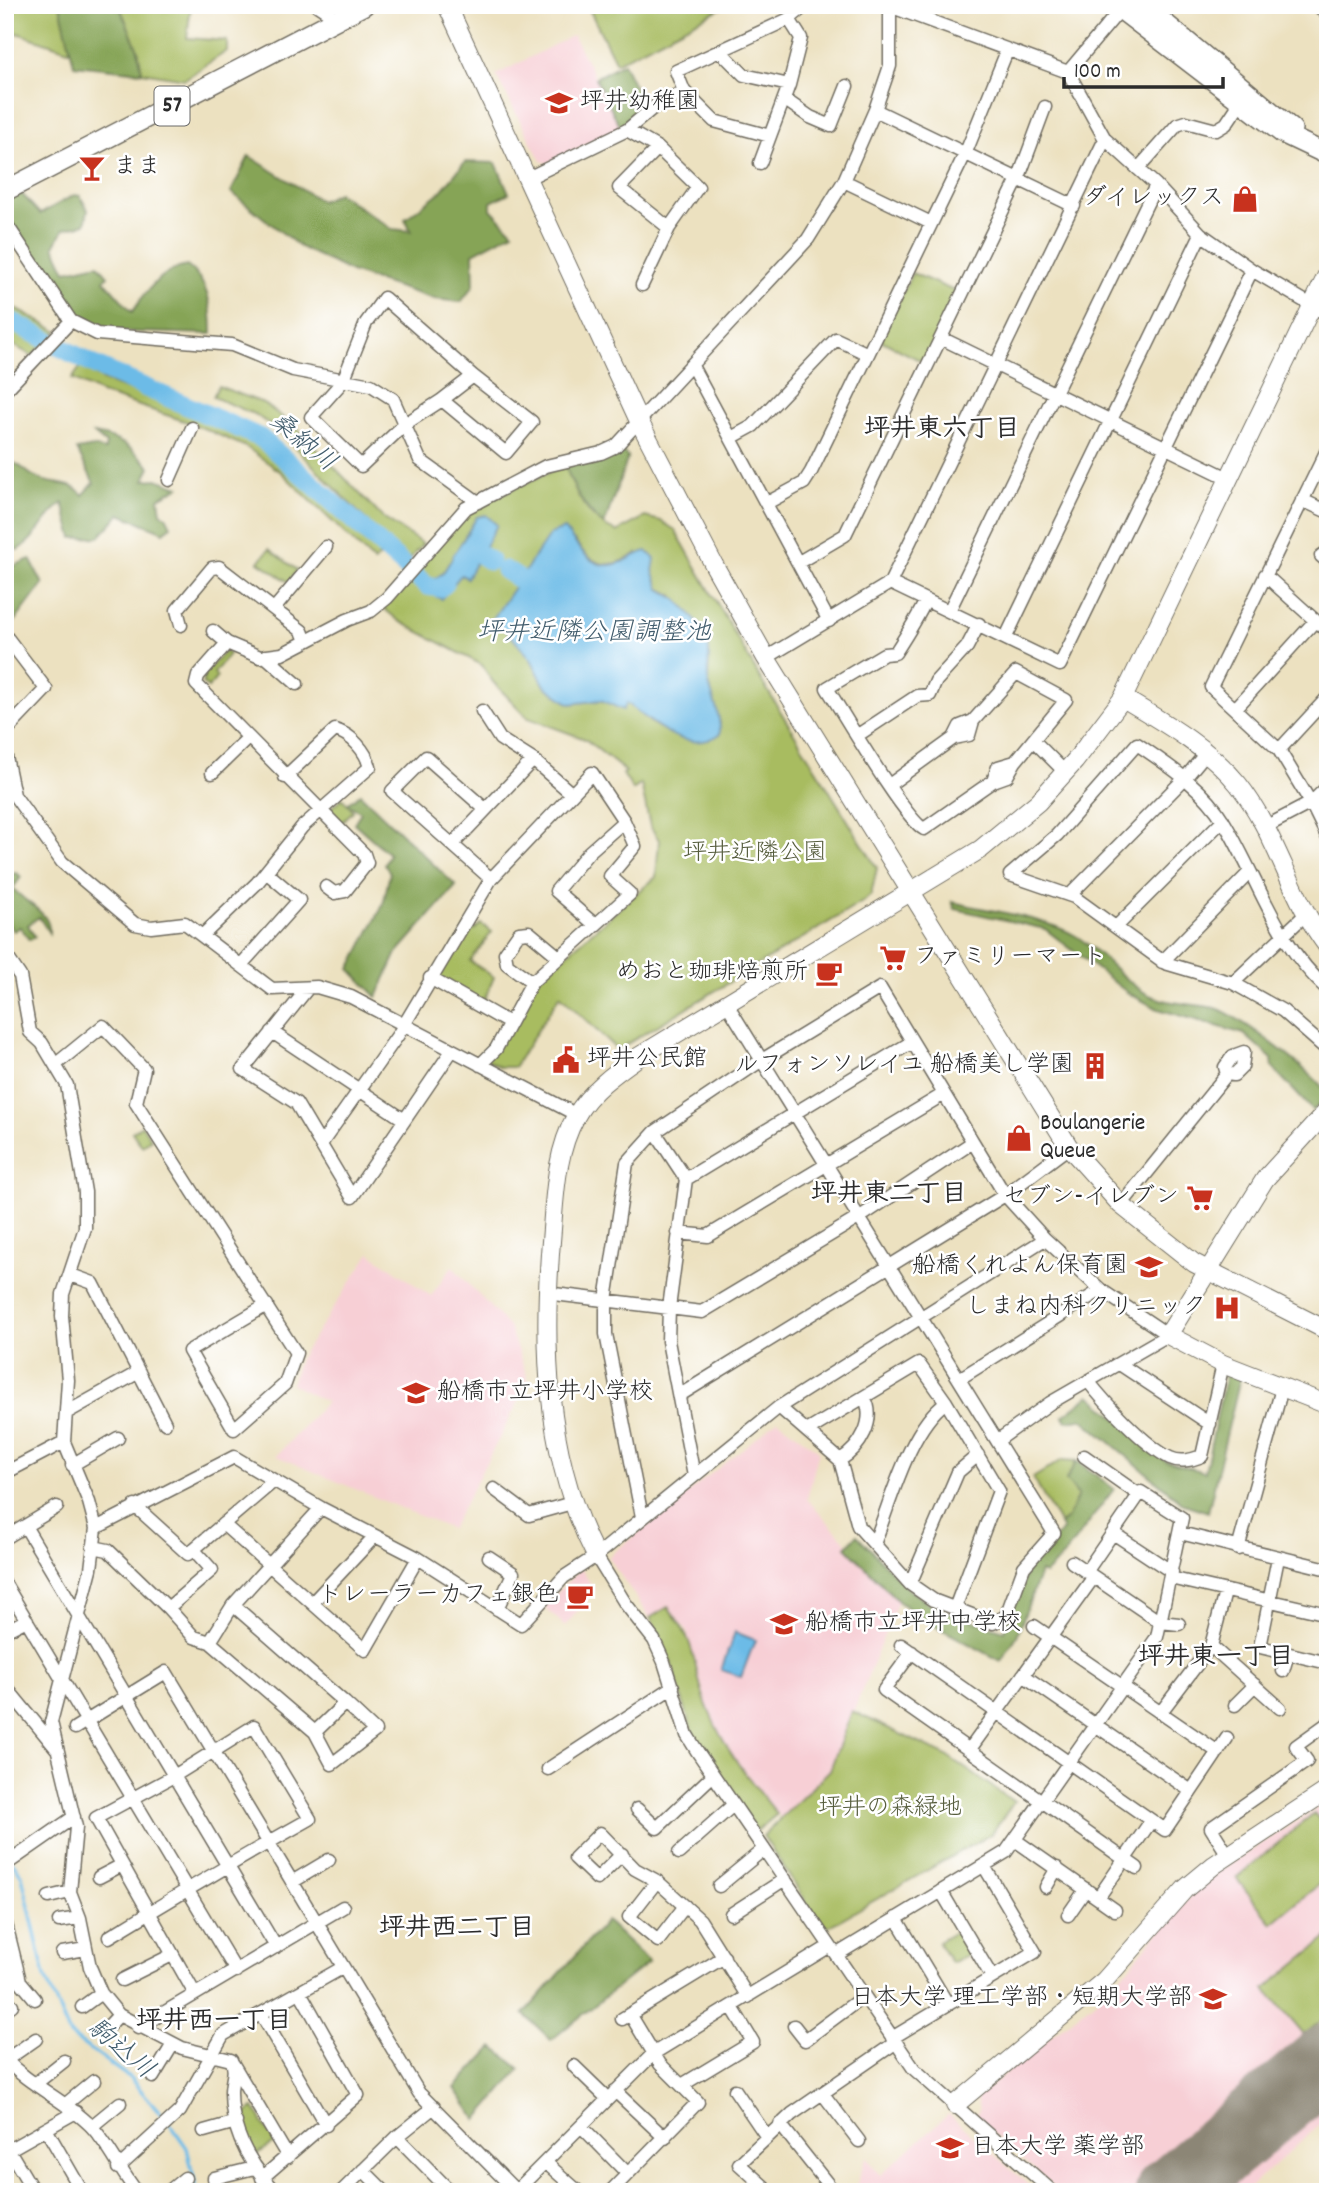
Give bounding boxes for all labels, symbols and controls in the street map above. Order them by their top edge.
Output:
scale bar [1064,46,1223,90]
text: 100 m [1074,58,1121,88]
road number: 57 [154,86,190,125]
place label: 坪井幼稚園 [580,86,700,120]
school or university icon: 坪井幼稚園 [544,88,574,118]
place label: まま [113,151,161,185]
bar icon: まま [77,153,107,183]
place label: ダイレックス [1083,182,1224,216]
shop icon: ダイレックス [1230,184,1260,214]
water label: 桑納川 [260,404,344,482]
district label: 坪井東六丁目 [864,412,1020,449]
water label: 坪井近隣公園調整池 [477,615,712,652]
park label: 坪井近隣公園 [683,837,827,871]
place label: ファミリーマート [914,941,1106,975]
supermarket icon: ファミリーマート [878,943,908,973]
place label: めおと珈琲焙煎所 [616,956,808,990]
cafe icon: めおと珈琲焙煎所 [814,958,844,988]
place label: 坪井公民館 [587,1043,707,1077]
public building icon: 坪井公民館 [551,1045,581,1075]
place label: ルフォンソレイユ 船橋美し学園 [734,1049,1074,1083]
building icon: ルフォンソレイユ 船橋美し学園 [1080,1051,1110,1081]
place label: Boulangerie Queue [1040,1107,1145,1169]
shop icon: Boulangerie Queue [1004,1123,1034,1153]
district label: 坪井東二丁目 [811,1177,967,1214]
place label: セブン-イレブン [1003,1181,1179,1215]
supermarket icon: セブン-イレブン [1185,1183,1215,1213]
place label: 船橋くれよん保育園 [912,1250,1128,1284]
school or university icon: 船橋くれよん保育園 [1134,1252,1164,1282]
place label: しまね内科クリニック [966,1291,1206,1325]
hospital icon: しまね内科クリニック [1212,1293,1242,1323]
place label: 船橋市立坪井小学校 [437,1376,653,1410]
school or university icon: 船橋市立坪井小学校 [401,1378,431,1408]
place label: トレーラーカフェ銀色 [318,1579,559,1613]
cafe icon: トレーラーカフェ銀色 [565,1581,595,1611]
place label: 船橋市立坪井中学校 [805,1607,1021,1641]
school or university icon: 船橋市立坪井中学校 [769,1609,799,1639]
district label: 坪井東一丁目 [1138,1640,1294,1677]
park label: 坪井の森緑地 [818,1792,962,1826]
district label: 坪井西二丁目 [379,1911,535,1948]
place label: 日本大学 理工学部・短期大学部 [851,1982,1192,2016]
school or university icon: 日本大学 理工学部・短期大学部 [1198,1984,1228,2014]
district label: 坪井西一丁目 [136,2004,292,2041]
water label: 駒込川 [78,2011,162,2089]
place label: 日本大学 薬学部 [971,2131,1145,2165]
school or university icon: 日本大学 薬学部 [935,2133,965,2163]

